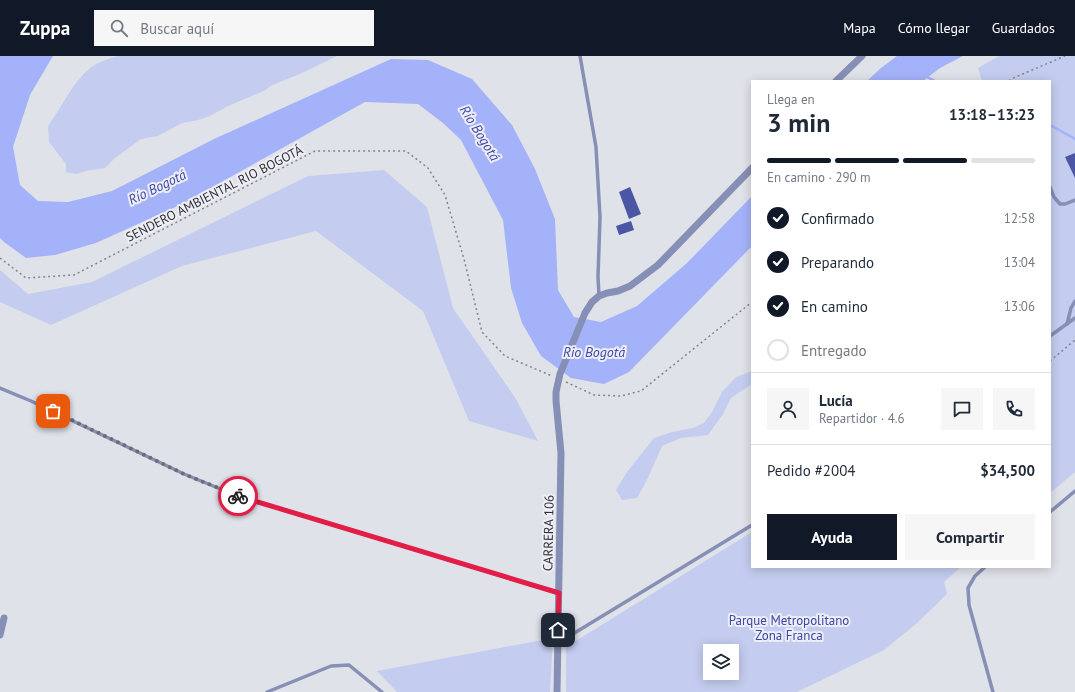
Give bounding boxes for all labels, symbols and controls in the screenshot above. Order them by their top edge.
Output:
search box [94,10,374,46]
text: Zuppa [20,16,70,40]
icon: search [108,17,130,39]
text: Buscar aquí [140,19,214,38]
text: Mapa [843,19,876,37]
text: Cómo llegar [898,19,970,37]
text: Guardados [992,19,1055,37]
text: Llega en [767,91,815,108]
water label: Río Bogotá [456,102,504,164]
text: 13:18–13:23 [949,105,1035,124]
text: 3 min [767,106,830,139]
street label: SENDERO AMBIENTAL RIO BOGOTÁ [123,141,306,246]
water label: Río Bogotá [125,165,189,209]
text: En camino · 290 m [767,169,871,186]
icon: check [767,207,789,229]
text: Confirmado [801,209,874,228]
text: 12:58 [1004,210,1035,227]
icon: check [767,251,789,273]
text: Preparando [801,253,874,272]
text: 13:04 [1004,254,1035,271]
icon: check [767,295,789,317]
text: En camino [801,297,868,316]
text: 13:06 [1004,298,1035,315]
text: Entregado [801,341,867,360]
water label: Rio Bogotá [563,343,625,361]
button: person [767,388,809,430]
button: chat [941,388,983,430]
button: phone [993,388,1035,430]
text: Lucía [819,391,853,410]
pin [36,394,70,428]
icon: bag [42,400,64,422]
text: Repartidor · 4.6 [819,410,905,427]
text: Pedido #2004 [767,461,856,480]
text: $34,500 [980,461,1035,480]
courier [218,476,258,516]
icon: bike [227,485,249,507]
street label: CARRERA 106 [539,495,558,571]
button: Ayuda [767,514,897,560]
button: Compartir [905,514,1035,560]
park label: Parque Metropolitano Zona Franca [729,612,849,644]
pin [541,613,575,647]
icon: home [547,619,569,641]
map controls [703,644,739,680]
button: layers [703,644,739,680]

